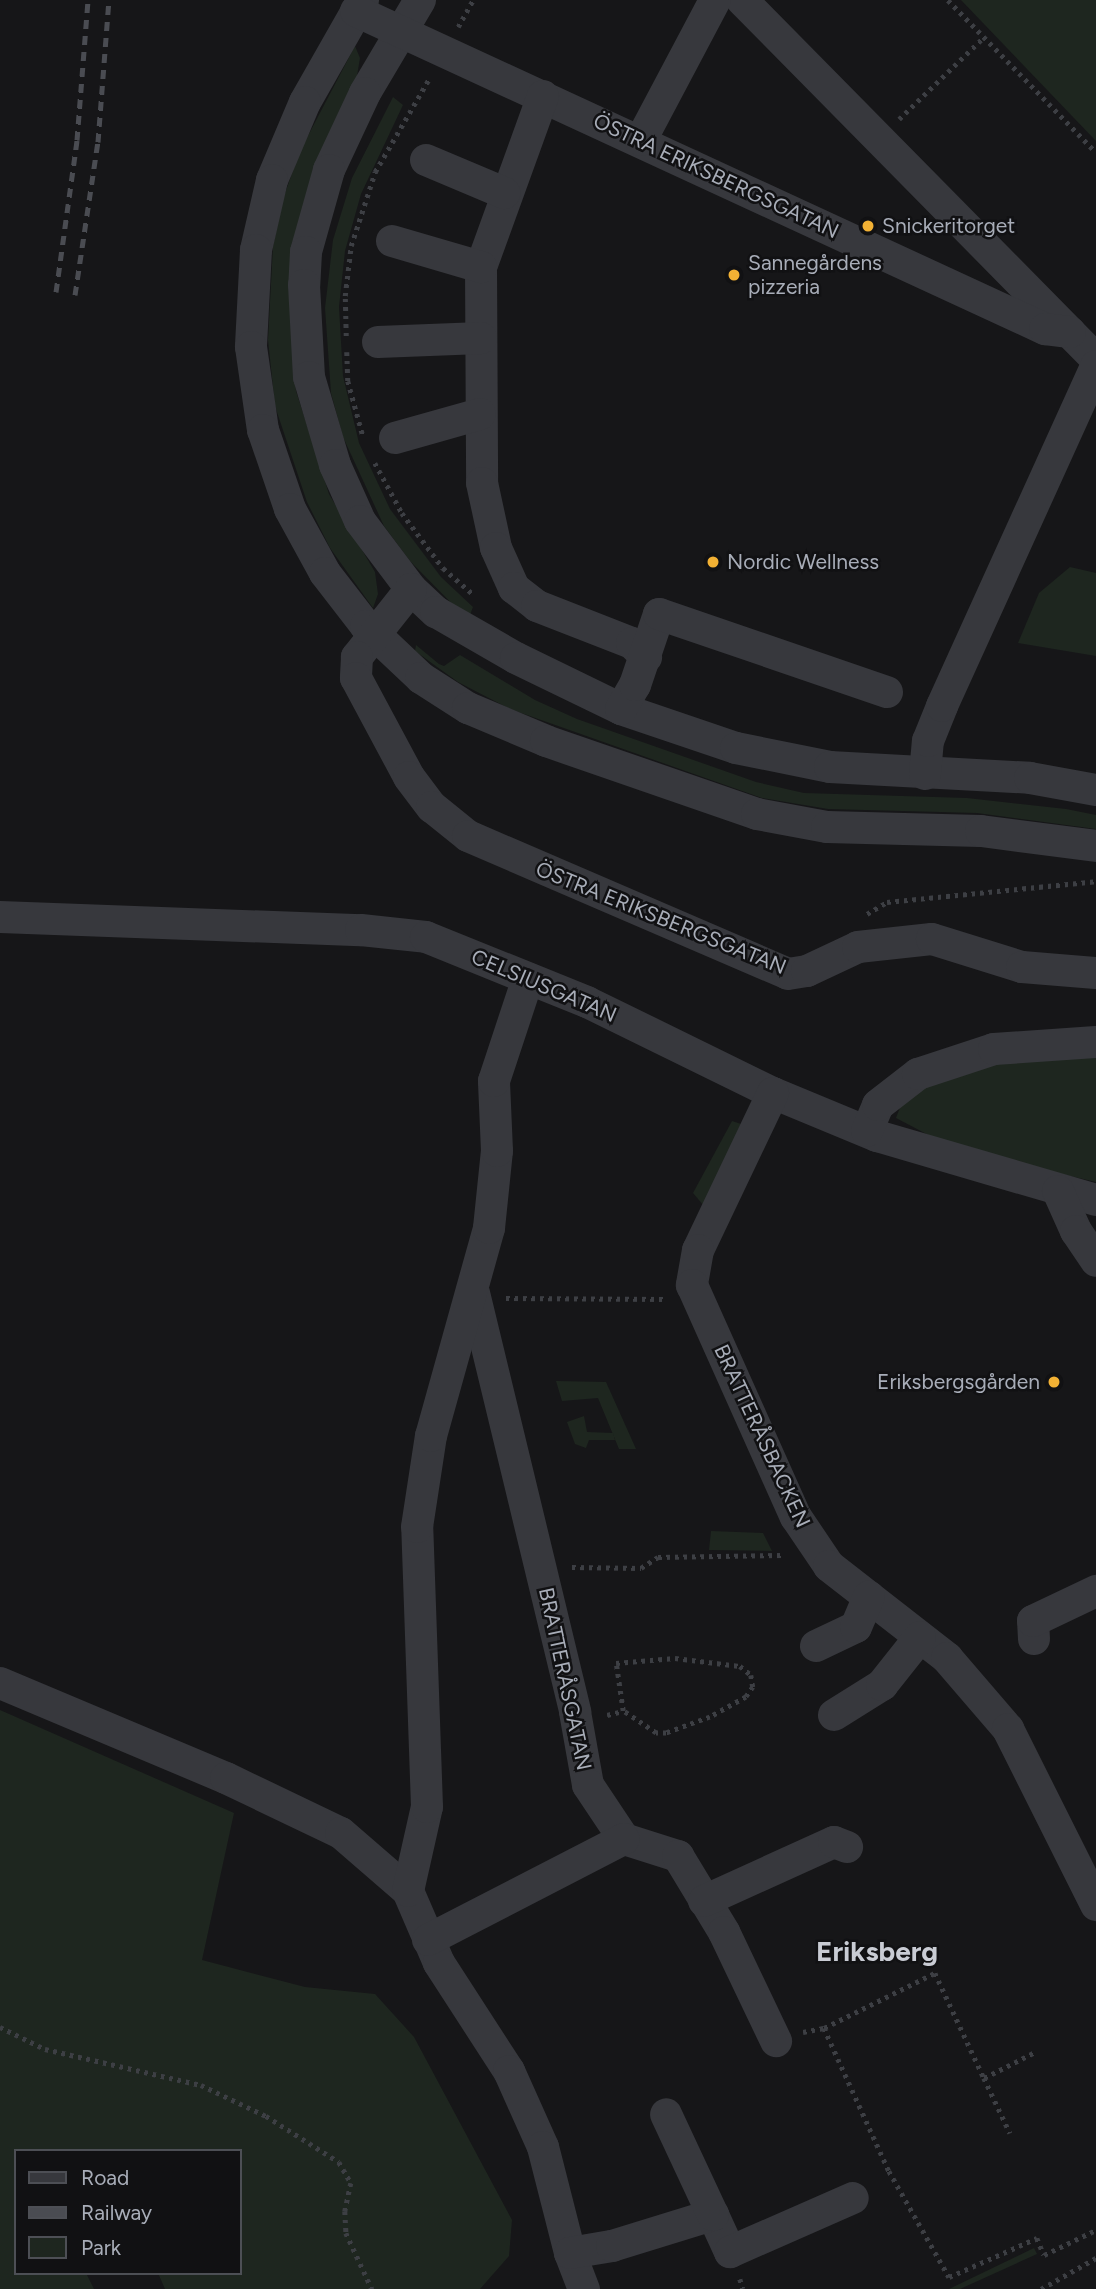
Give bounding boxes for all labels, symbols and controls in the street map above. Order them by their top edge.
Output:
street label: ÖSTRA ERIKSBERGSGATAN [589,108,843,244]
place label: Snickeritorget [882,213,1015,239]
marker: Snickeritorget [860,218,876,234]
place label: Sannegårdens pizzeria [748,250,882,300]
marker: Sannegårdens pizzeria [726,267,742,283]
place label: Nordic Wellness [727,549,879,575]
marker: Nordic Wellness [705,554,721,570]
street label: ÖSTRA ERIKSBERGSGATAN [532,856,790,980]
street label: CELSIUSGATAN [468,944,620,1028]
street label: BRATTERÅSBACKEN [709,1340,815,1532]
place label: Eriksbergsgården [877,1369,1040,1395]
marker: Eriksbergsgården [1046,1374,1062,1390]
street label: BRATTERÅSGATAN [533,1585,597,1773]
district label: Eriksberg [816,1934,938,1968]
legend [14,2149,242,2275]
text: Road [81,2165,129,2190]
text: Railway [81,2200,152,2225]
text: Park [81,2235,121,2260]

